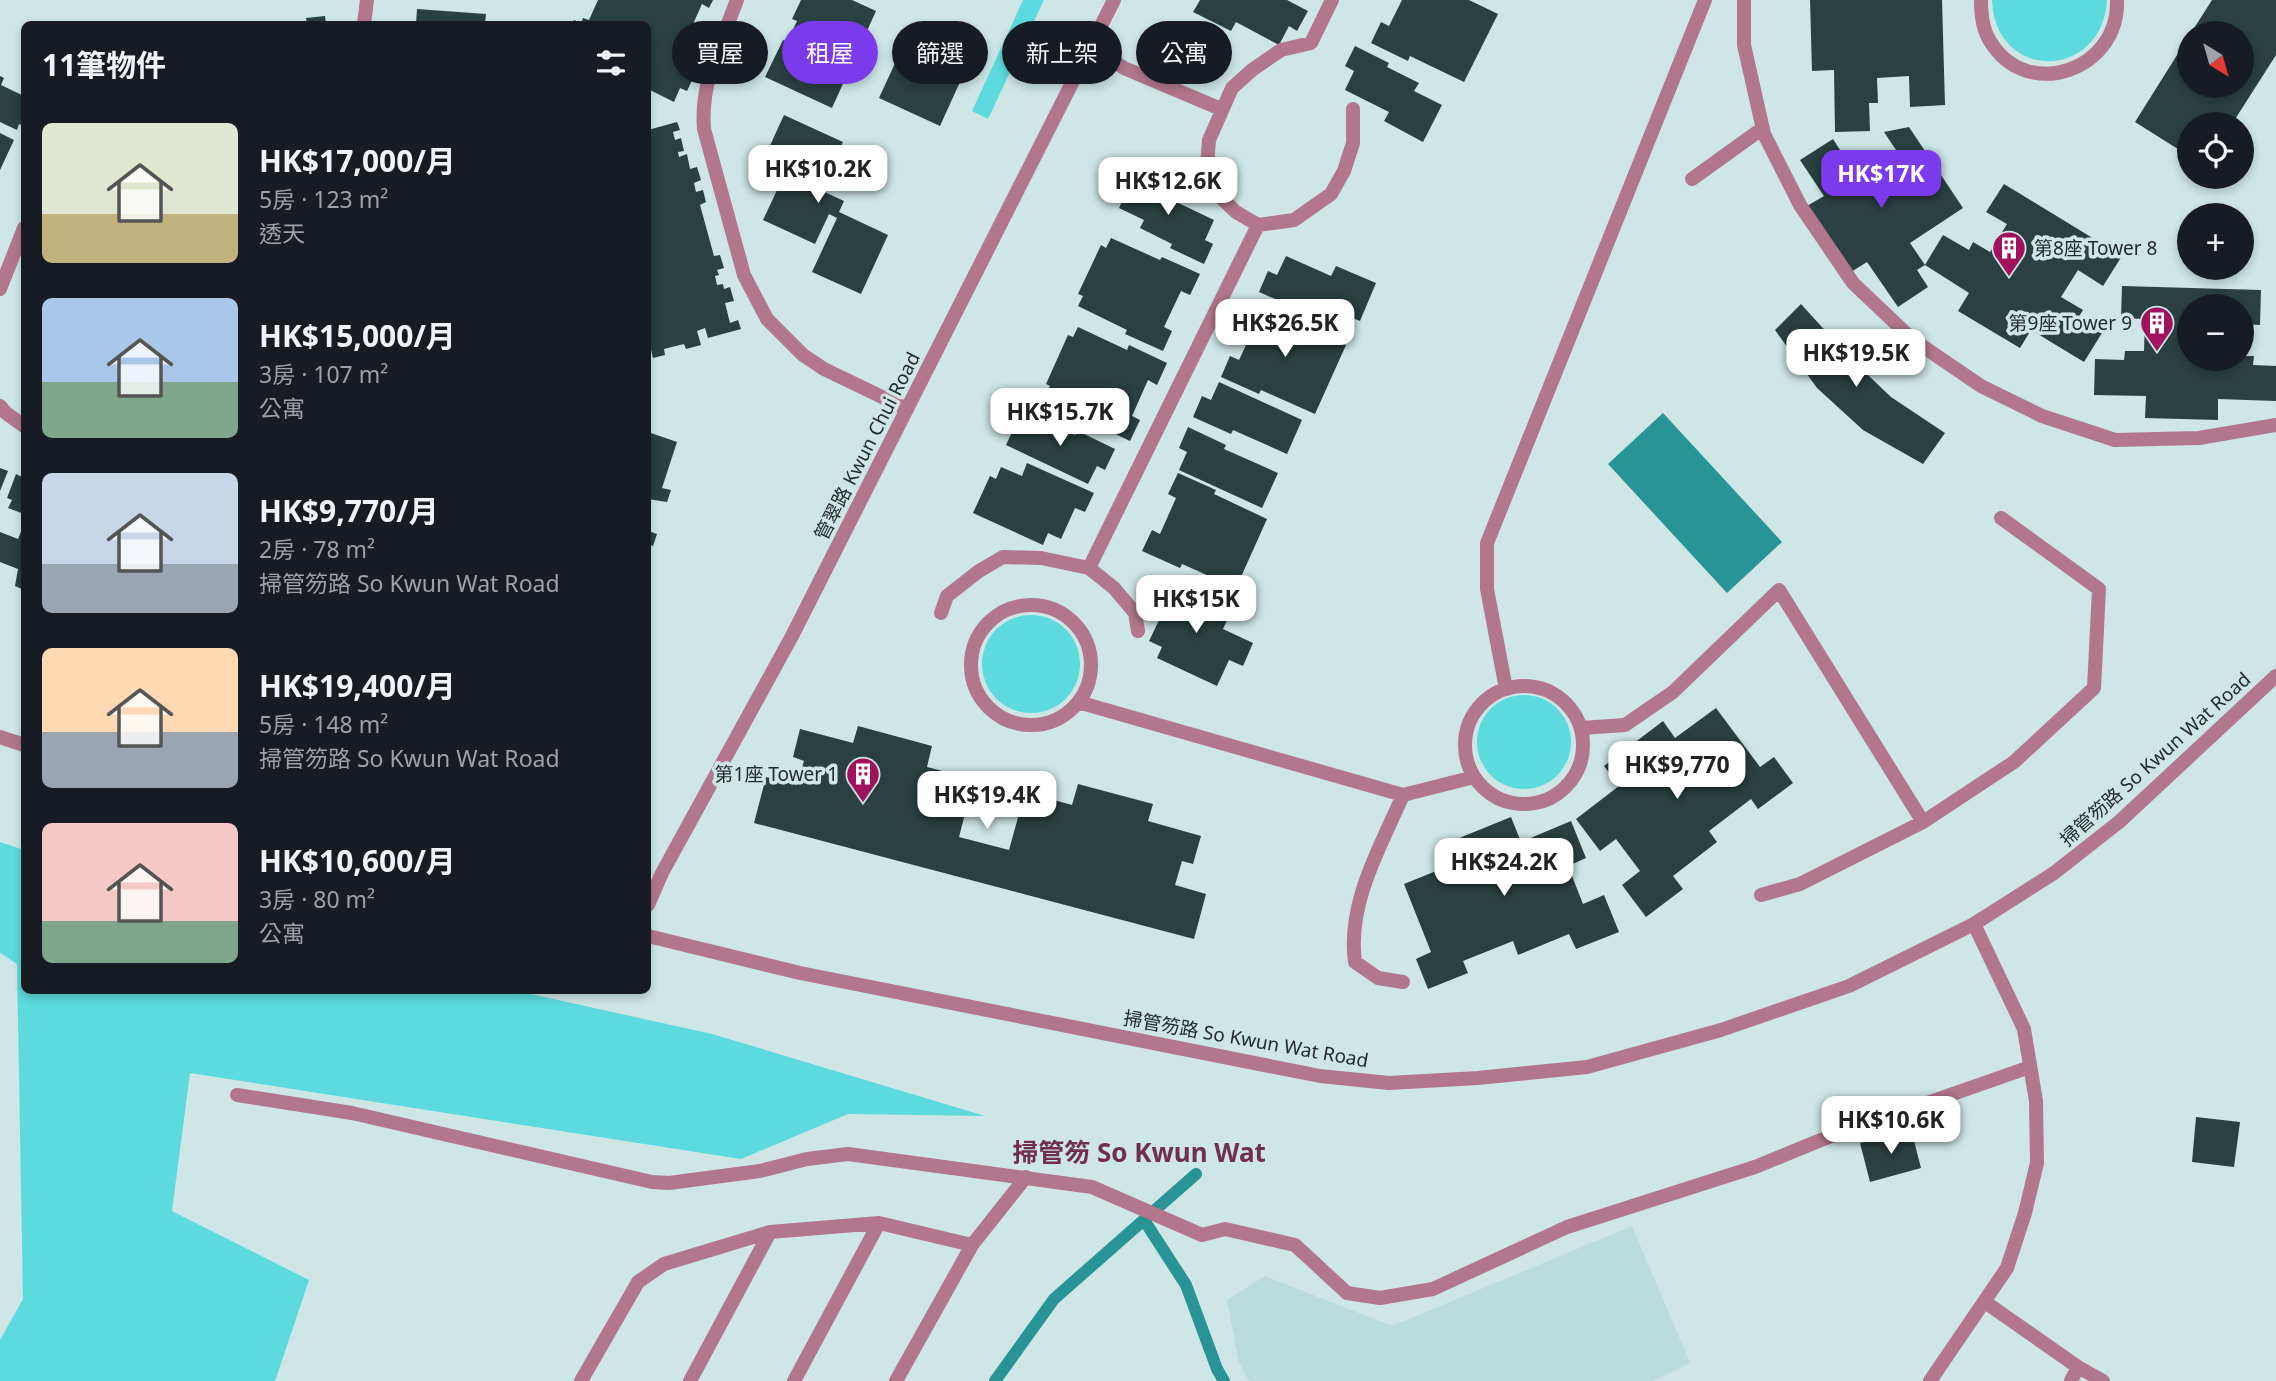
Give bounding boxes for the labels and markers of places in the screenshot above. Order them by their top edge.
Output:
pin: HK$10.2K [746,146,890,205]
pin: HK$17K [1824,150,1938,210]
pin: HK$12.6K [1096,158,1240,217]
building icon: 第8座 Tower 8 [1990,229,2028,278]
place label: 第8座 Tower 8 [2034,235,2157,261]
pin: HK$26.5K [1213,300,1357,359]
building icon: 第9座 Tower 9 [2138,304,2176,353]
place label: 第9座 Tower 9 [2009,310,2132,336]
pin: HK$19.5K [1784,330,1928,389]
pin: HK$15.7K [988,388,1132,448]
pin: HK$15K [1139,576,1253,635]
pin: HK$9,770 [1605,742,1749,801]
building icon: 第1座 Tower 1 [844,755,882,804]
place label: 第1座 Tower 1 [715,761,838,787]
pin: HK$19.4K [915,772,1059,831]
pin: HK$24.2K [1432,838,1576,898]
pin: HK$10.6K [1819,1096,1963,1156]

